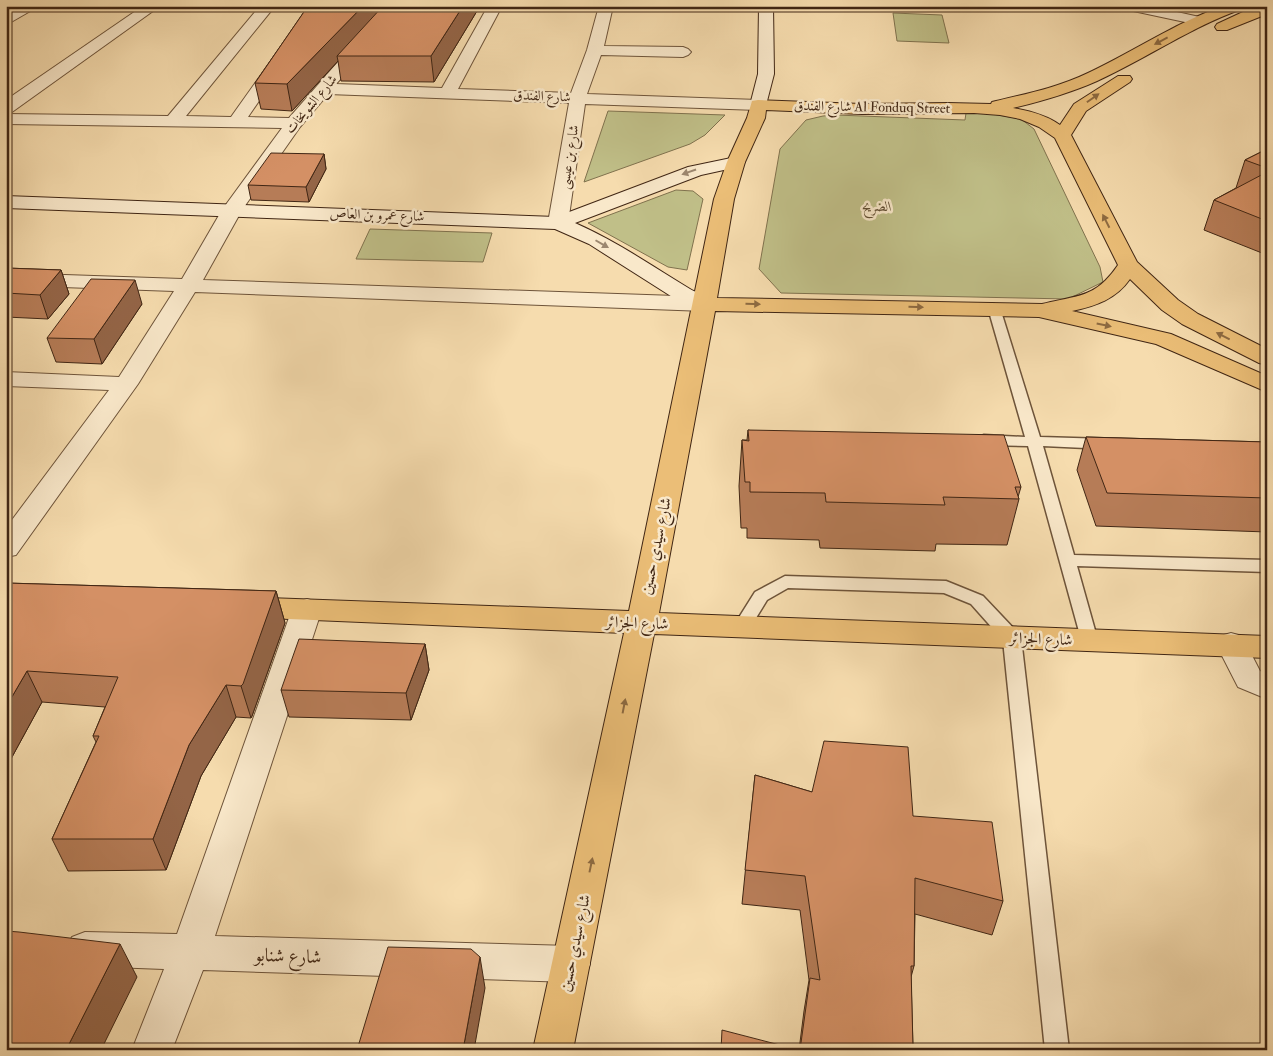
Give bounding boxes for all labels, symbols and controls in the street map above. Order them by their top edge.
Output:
one-way arrow [1154,37,1168,45]
street label: شارع الشويخات [281,71,343,139]
street label: شارع الفندق [513,86,571,109]
one-way arrow [1086,93,1099,103]
street label: شارع الفندق Al Fonduq Street [794,97,951,120]
street label: شارع بن عيسى [556,123,585,191]
one-way arrow [681,169,696,176]
park label: الضريح [862,198,892,219]
street label: شارع عمرو بن العاص [329,205,425,228]
one-way arrow [1102,214,1110,228]
one-way arrow [596,239,609,248]
one-way arrow [746,301,762,309]
one-way arrow [908,303,924,311]
one-way arrow [1096,321,1112,329]
one-way arrow [1216,332,1230,340]
street label: شارع سيدي حسين [636,496,679,597]
street label: شارع الجزائر [603,612,669,637]
street label: شارع الجزائر [1007,628,1073,653]
one-way arrow [621,697,629,713]
one-way arrow [588,857,596,873]
street label: شارع سيدي حسين [555,893,598,994]
street label: شارع شنابو [252,943,322,972]

